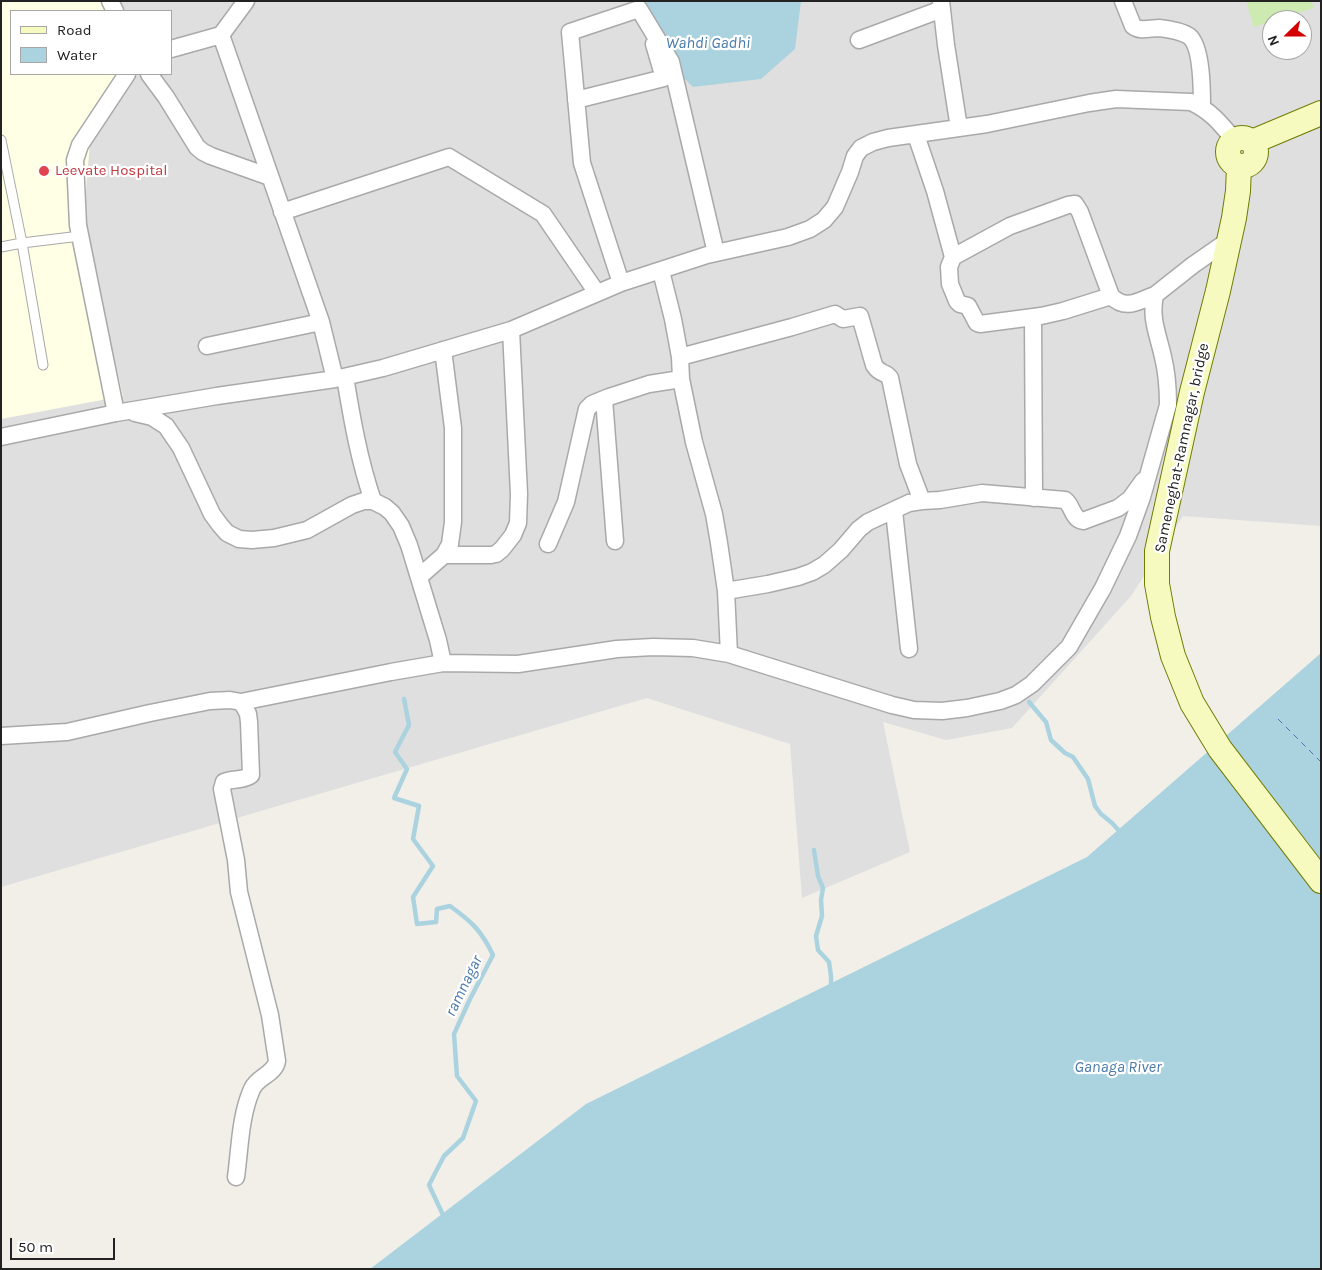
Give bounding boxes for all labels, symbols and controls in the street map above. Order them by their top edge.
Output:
legend [10,10,172,75]
north arrow [1262,10,1312,60]
text: Road [57,21,92,39]
water label: Wahdi Gadhi [666,33,750,53]
text: N [1264,33,1283,48]
text: Water [57,46,97,64]
place label: Leevate Hospital [55,162,168,180]
marker: Leevate Hospital [37,164,51,178]
street label: Sameneghat-Ramnagar, bridge [1151,342,1213,554]
water label: ramnagar [441,952,487,1020]
water label: Ganaga River [1075,1057,1161,1077]
scale bar [12,1228,118,1260]
text: 50 m [18,1238,53,1256]

